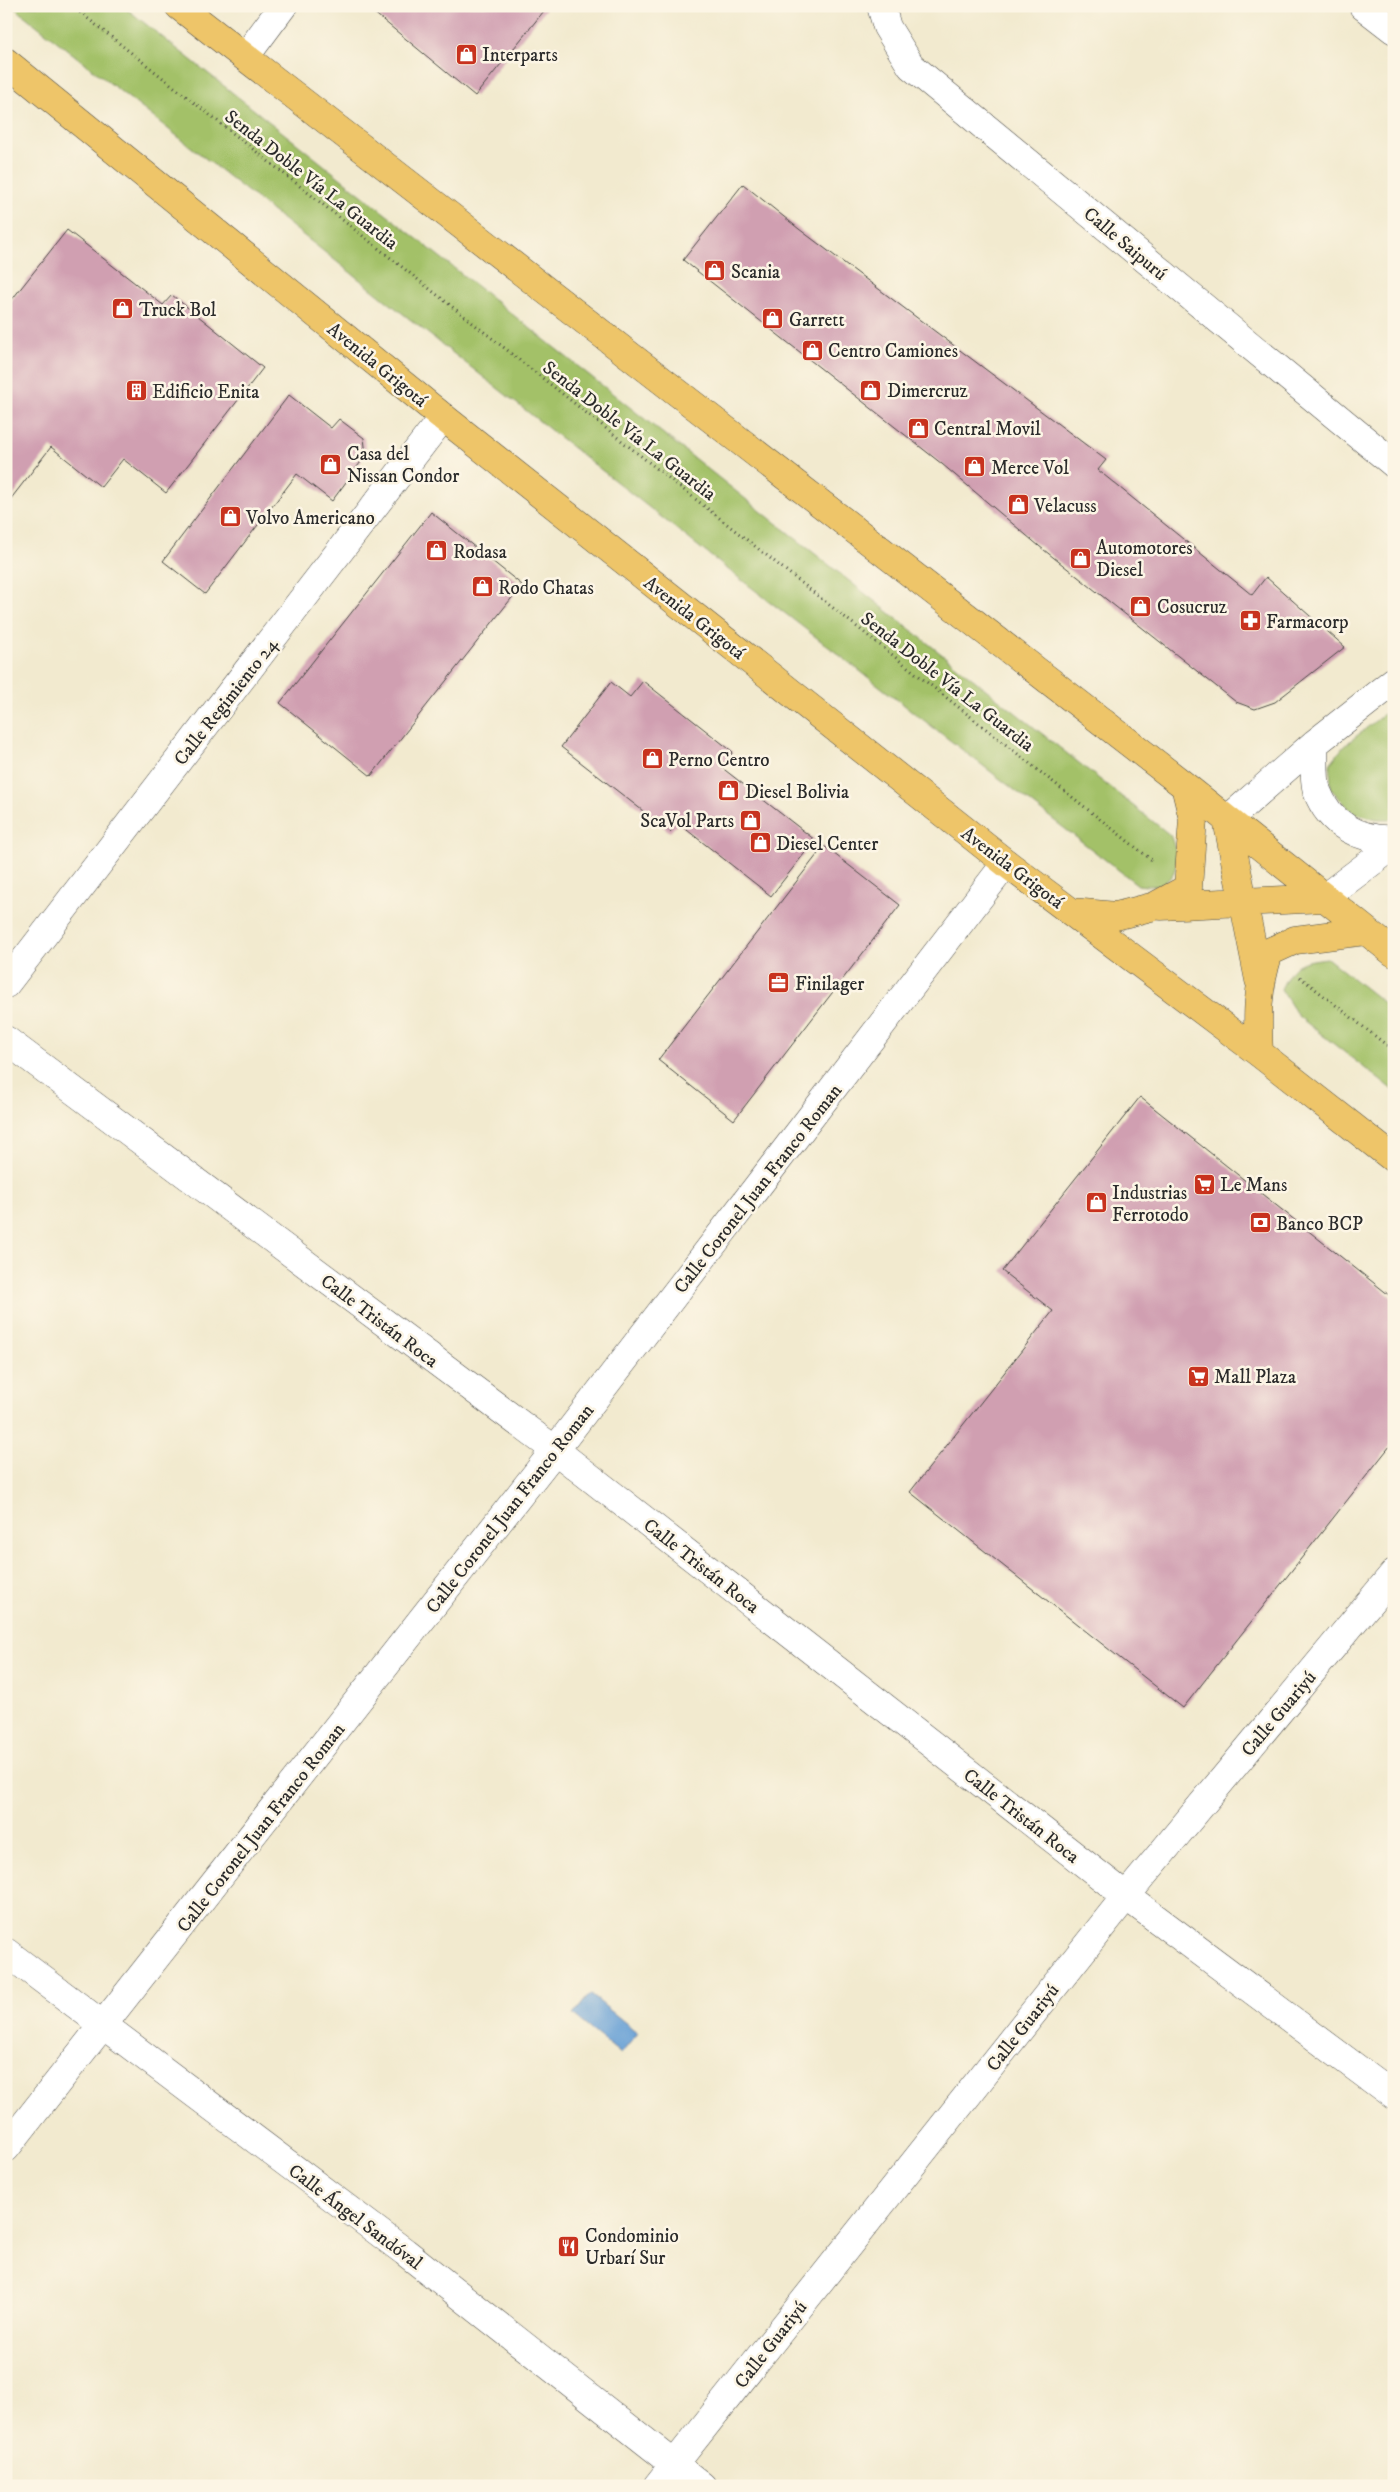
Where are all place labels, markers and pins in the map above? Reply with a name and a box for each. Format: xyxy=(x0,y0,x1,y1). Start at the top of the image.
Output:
shop icon: Interparts xyxy=(454,42,478,66)
place label: Interparts xyxy=(482,44,558,67)
shop icon: Scania xyxy=(703,259,727,283)
place label: Scania xyxy=(731,261,780,284)
shop icon: Truck Bol xyxy=(111,297,135,321)
place label: Truck Bol xyxy=(139,299,217,322)
shop icon: Garrett xyxy=(761,307,785,331)
place label: Garrett xyxy=(789,309,845,332)
shop icon: Centro Camiones xyxy=(800,338,824,362)
place label: Centro Camiones xyxy=(828,340,958,363)
shop icon: Dimercruz xyxy=(859,378,883,402)
building icon: Edificio Enita xyxy=(124,379,148,403)
place label: Dimercruz xyxy=(887,380,968,403)
place label: Edificio Enita xyxy=(152,381,259,404)
shop icon: Central Movil xyxy=(906,416,930,440)
place label: Central Movil xyxy=(934,418,1041,441)
place label: Casa del Nissan Condor xyxy=(347,443,459,488)
shop icon: Casa del Nissan Condor xyxy=(319,452,343,476)
shop icon: Merce Vol xyxy=(963,455,987,479)
place label: Merce Vol xyxy=(991,457,1069,480)
shop icon: Velacuss xyxy=(1006,493,1030,517)
place label: Velacuss xyxy=(1033,495,1097,518)
shop icon: Volvo Americano xyxy=(218,505,242,529)
place label: Volvo Americano xyxy=(245,507,375,530)
place label: Automotores Diesel xyxy=(1096,537,1193,582)
shop icon: Rodasa xyxy=(425,539,449,563)
place label: Rodasa xyxy=(453,541,507,564)
shop icon: Automotores Diesel xyxy=(1068,546,1092,570)
shop icon: Rodo Chatas xyxy=(470,575,494,599)
place label: Rodo Chatas xyxy=(498,577,594,600)
shop icon: Cosucruz xyxy=(1129,594,1153,618)
place label: Cosucruz xyxy=(1157,596,1227,619)
pharmacy icon: Farmacorp xyxy=(1238,609,1262,633)
place label: Farmacorp xyxy=(1266,611,1349,634)
shop icon: Perno Centro xyxy=(640,747,664,771)
place label: Perno Centro xyxy=(668,749,770,772)
shop icon: Diesel Bolivia xyxy=(717,779,741,803)
place label: Diesel Bolivia xyxy=(745,781,849,804)
shop icon: ScaVol Parts xyxy=(738,808,762,832)
place label: ScaVol Parts xyxy=(640,810,734,833)
shop icon: Diesel Center xyxy=(748,831,772,855)
place label: Diesel Center xyxy=(776,833,878,856)
office icon: Finilager xyxy=(767,971,791,995)
place label: Finilager xyxy=(795,973,864,996)
supermarket icon: Le Mans xyxy=(1192,1172,1216,1196)
place label: Le Mans xyxy=(1220,1174,1287,1197)
place label: Industrias Ferrotodo xyxy=(1112,1182,1188,1227)
shop icon: Industrias Ferrotodo xyxy=(1084,1191,1108,1215)
bank icon: Banco BCP xyxy=(1248,1211,1272,1235)
place label: Banco BCP xyxy=(1276,1213,1363,1236)
supermarket icon: Mall Plaza xyxy=(1186,1364,1210,1388)
place label: Mall Plaza xyxy=(1214,1366,1296,1389)
place label: Condominio Urbarí Sur xyxy=(585,2225,679,2270)
restaurant icon: Condominio Urbarí Sur xyxy=(557,2234,581,2258)

